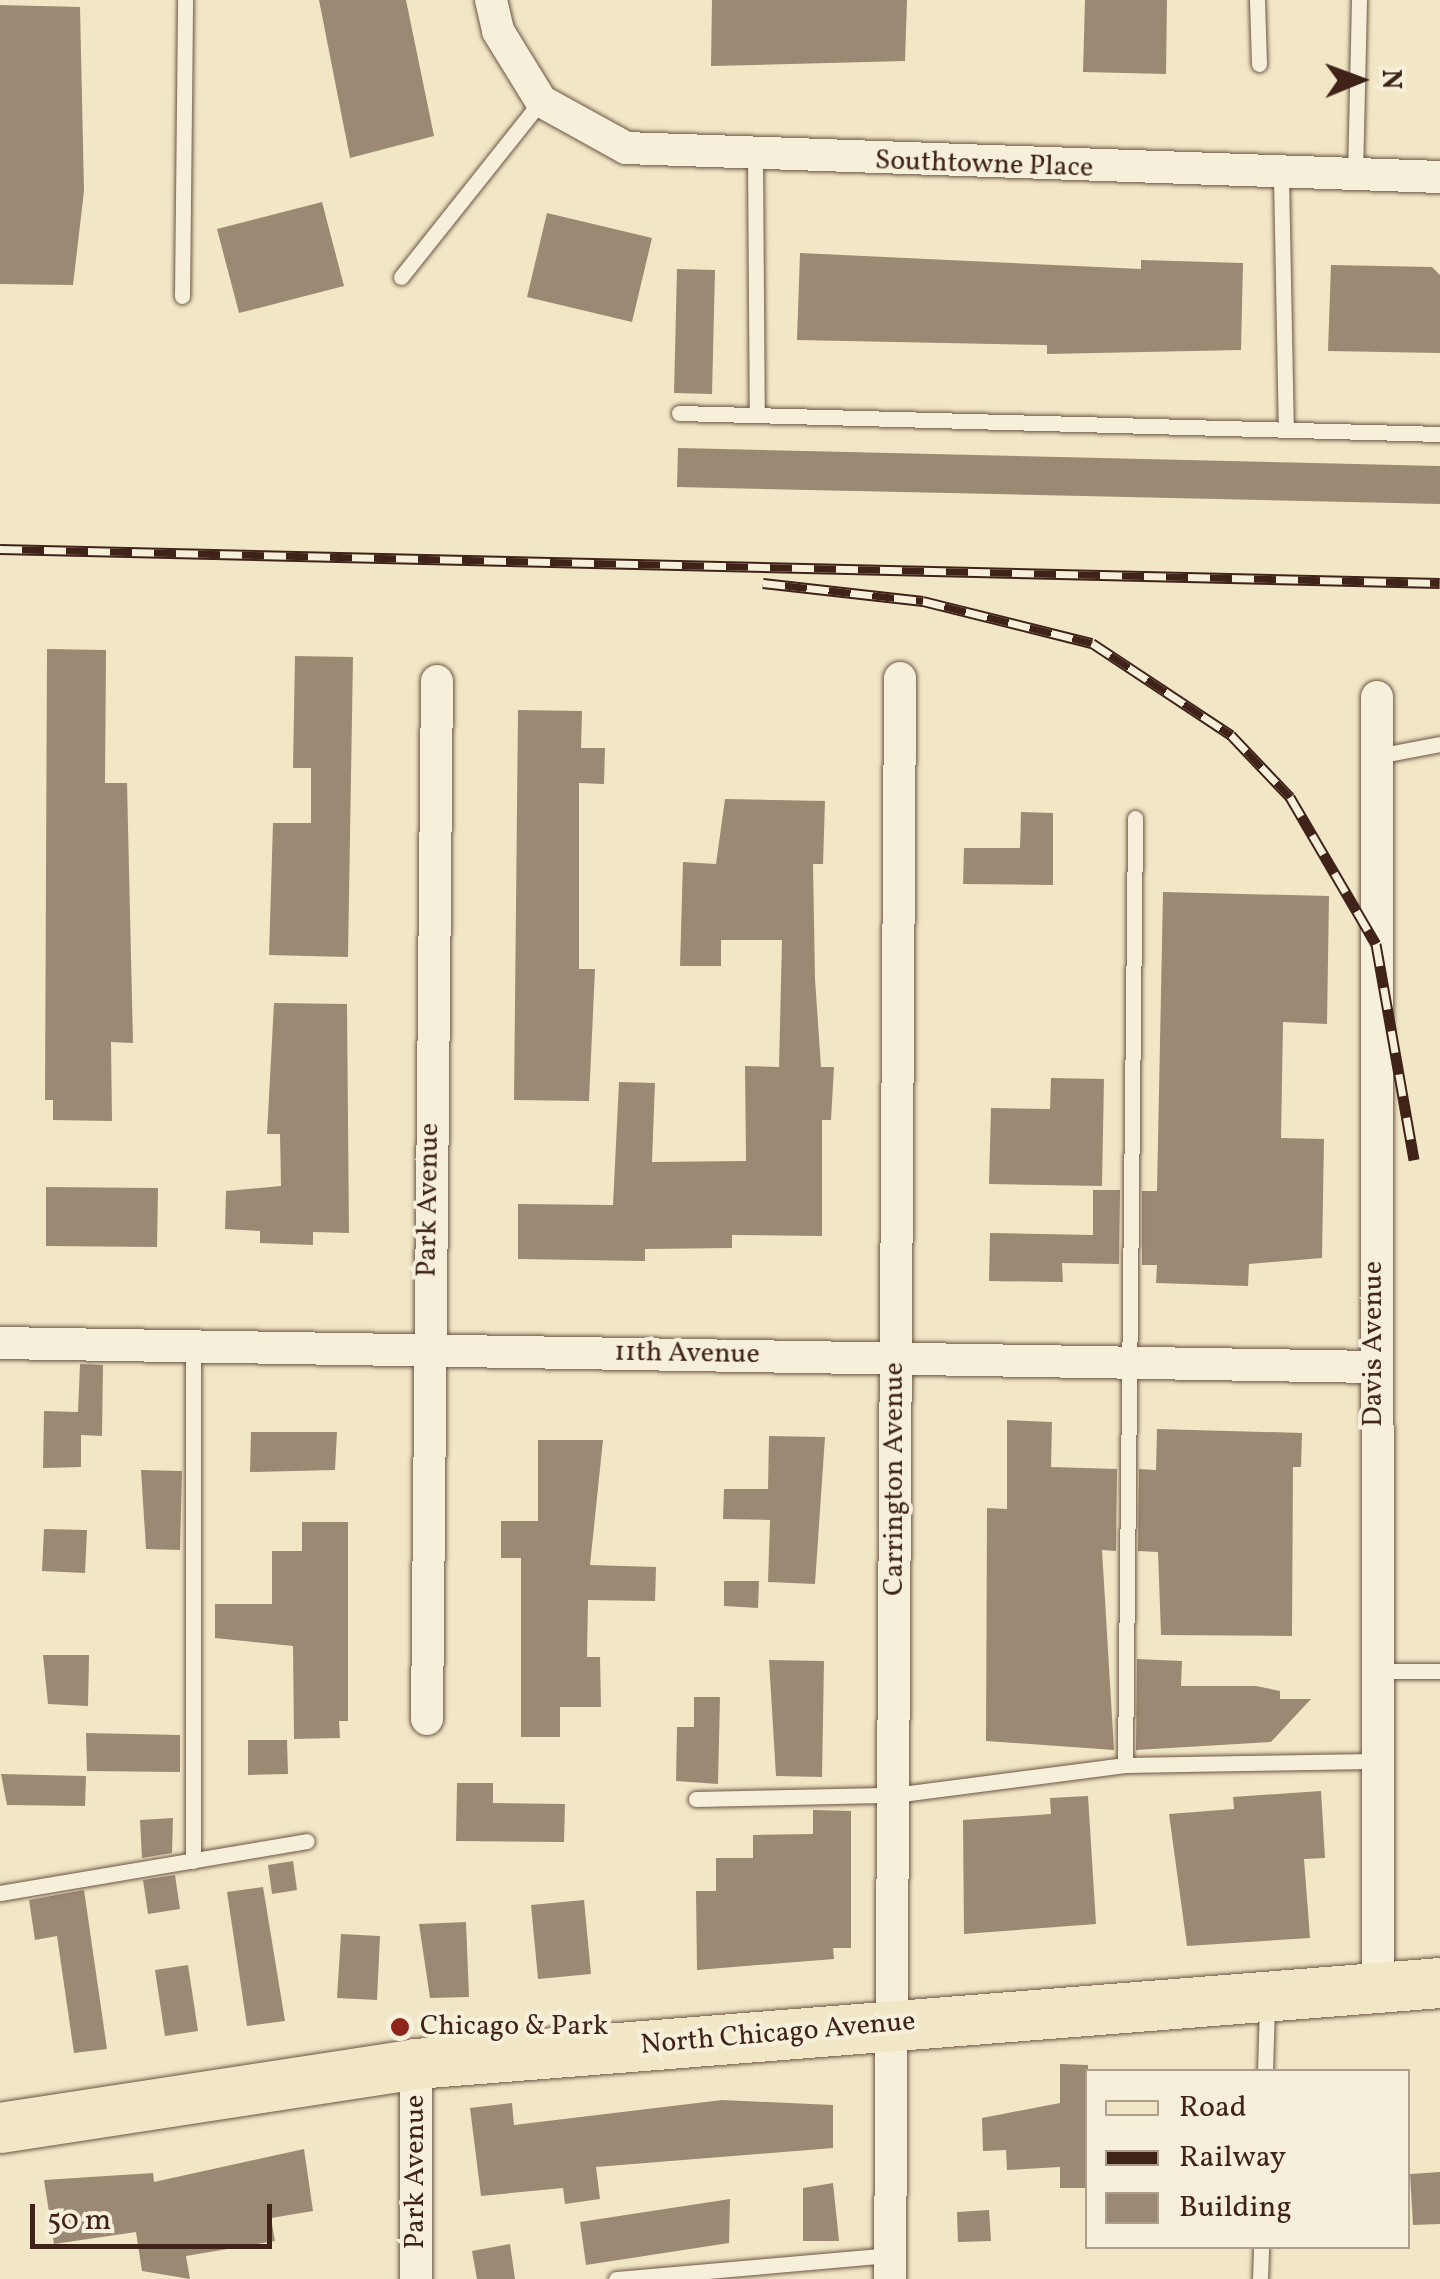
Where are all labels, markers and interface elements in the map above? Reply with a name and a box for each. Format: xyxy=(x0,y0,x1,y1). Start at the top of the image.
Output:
north arrow xyxy=(1310,30,1410,130)
text: N xyxy=(1371,69,1410,90)
street label: Southtowne Place xyxy=(874,144,1094,186)
street label: Park Avenue xyxy=(411,1123,447,1277)
street label: Davis Avenue xyxy=(1357,1261,1391,1427)
street label: 11th Avenue xyxy=(614,1336,760,1372)
street label: Carrington Avenue xyxy=(878,1362,912,1596)
street label: North Chicago Avenue xyxy=(639,2005,917,2063)
place label: Chicago & Park xyxy=(420,2010,608,2044)
marker: Chicago & Park xyxy=(389,2016,411,2038)
legend xyxy=(1085,2069,1410,2249)
text: Road xyxy=(1179,2087,1247,2129)
street label: Park Avenue xyxy=(399,2095,433,2249)
text: Railway xyxy=(1179,2137,1286,2179)
scale bar xyxy=(35,2184,278,2246)
text: Building xyxy=(1179,2187,1292,2229)
text: 50 m xyxy=(47,2200,111,2242)

